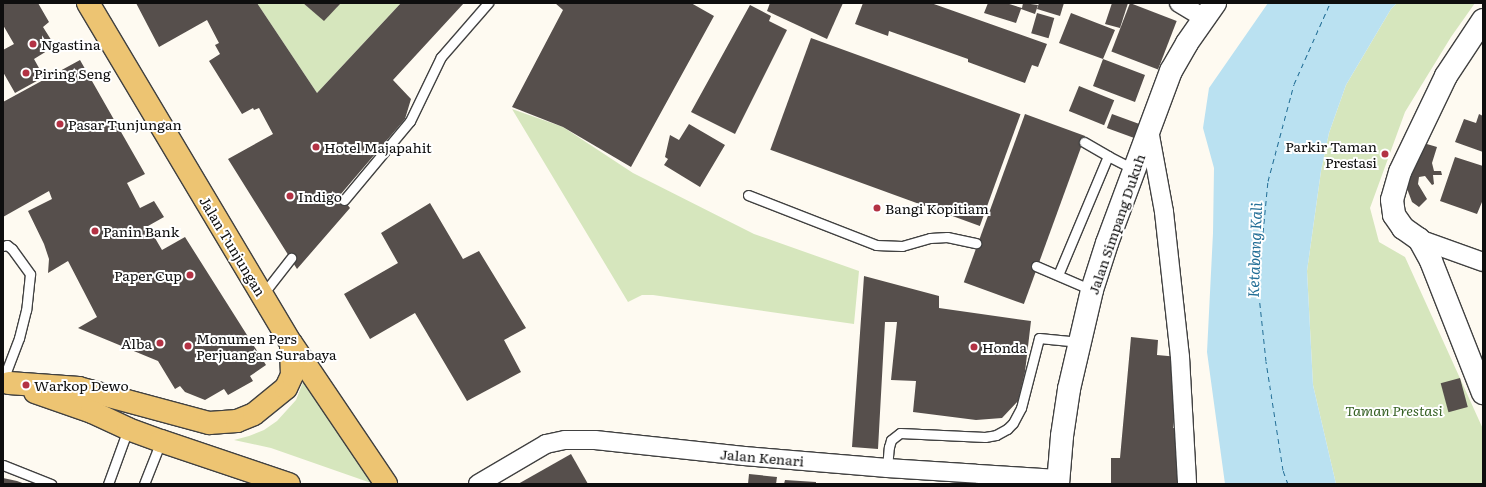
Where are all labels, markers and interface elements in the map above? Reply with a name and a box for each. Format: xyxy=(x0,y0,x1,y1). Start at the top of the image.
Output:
place label: Ngastina xyxy=(41,36,100,52)
marker: Ngastina xyxy=(28,39,38,49)
place label: Piring Seng xyxy=(34,65,111,81)
marker: Piring Seng xyxy=(21,68,31,78)
place label: Pasar Tunjungan xyxy=(68,116,182,132)
marker: Pasar Tunjungan xyxy=(55,119,65,129)
place label: Parkir Taman Prestasi xyxy=(1285,138,1377,170)
place label: Hotel Majapahit xyxy=(324,139,432,155)
marker: Hotel Majapahit xyxy=(311,142,321,152)
marker: Parkir Taman Prestasi xyxy=(1380,149,1390,159)
street label: Jalan Simpang Dukuh xyxy=(1084,152,1148,296)
place label: Indigo xyxy=(298,188,342,204)
marker: Indigo xyxy=(285,191,295,201)
street label: Jalan Tunjungan xyxy=(197,193,269,299)
place label: Bangi Kopitiam xyxy=(885,200,989,216)
water label: Ketabang Kali xyxy=(1243,202,1265,298)
marker: Bangi Kopitiam xyxy=(872,203,882,213)
place label: Panin Bank xyxy=(103,223,179,239)
marker: Panin Bank xyxy=(90,226,100,236)
place label: Paper Cup xyxy=(114,267,182,283)
marker: Paper Cup xyxy=(185,270,195,280)
place label: Monumen Pers Perjuangan Surabaya xyxy=(196,330,337,362)
place label: Alba xyxy=(121,335,152,351)
marker: Alba xyxy=(155,338,165,348)
place label: Honda xyxy=(982,339,1027,355)
marker: Monumen Pers Perjuangan Surabaya xyxy=(183,341,193,351)
marker: Honda xyxy=(969,342,979,352)
place label: Warkop Dewo xyxy=(34,377,129,393)
marker: Warkop Dewo xyxy=(21,380,31,390)
park label: Taman Prestasi xyxy=(1345,402,1443,418)
street label: Jalan Kenari xyxy=(719,445,805,469)

